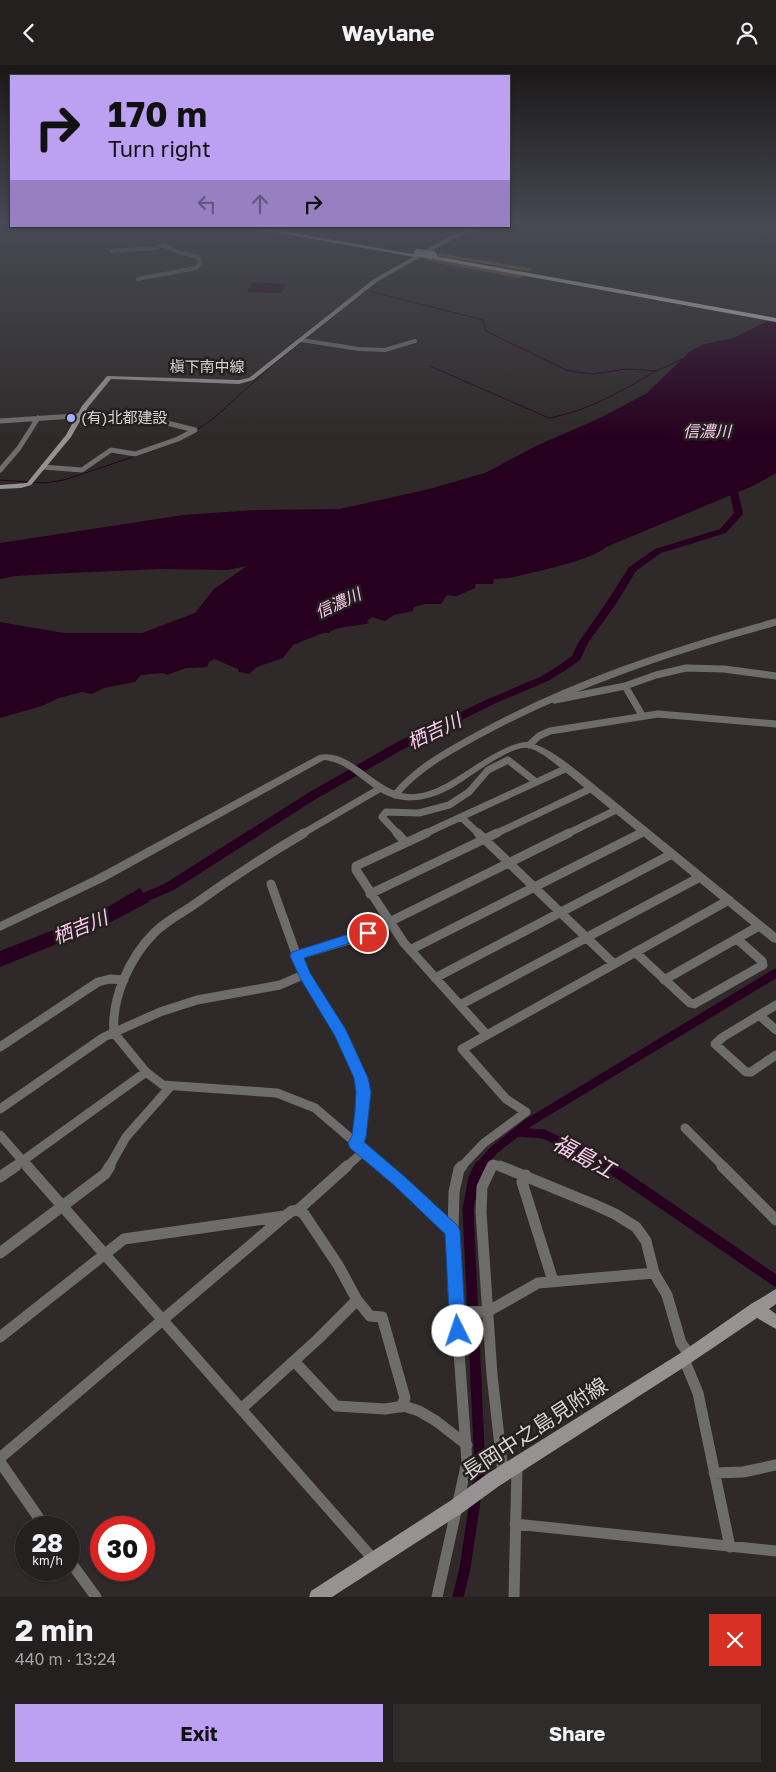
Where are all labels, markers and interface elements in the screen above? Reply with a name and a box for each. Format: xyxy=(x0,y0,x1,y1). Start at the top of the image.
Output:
icon: back xyxy=(15,19,43,47)
text: Waylane xyxy=(342,19,434,46)
icon: person xyxy=(733,19,761,47)
text: 170 m xyxy=(108,93,207,135)
icon: right xyxy=(25,95,90,160)
text: Turn right xyxy=(108,135,211,162)
icon: left xyxy=(193,190,221,218)
icon: ahead xyxy=(246,190,274,218)
icon: right xyxy=(299,190,327,218)
street label: 槇下南中線 xyxy=(169,357,245,375)
place label: (有)北都建設 xyxy=(81,408,167,426)
marker: (有)北都建設 xyxy=(65,412,77,424)
water label: 信濃川 xyxy=(683,421,733,441)
water label: 信濃川 xyxy=(312,583,366,622)
water label: 栖吉川 xyxy=(403,707,466,753)
water label: 栖吉川 xyxy=(49,904,112,948)
pin xyxy=(347,912,389,954)
icon: arrive xyxy=(354,919,382,947)
water label: 福島江 xyxy=(549,1128,621,1184)
position arrow xyxy=(431,1304,483,1356)
street label: 長岡中之島見附線 xyxy=(457,1372,612,1485)
speed limit sign: 30 xyxy=(90,1516,155,1581)
text: 28 xyxy=(32,1527,63,1558)
text: km/h xyxy=(32,1553,63,1568)
text: 2 min xyxy=(15,1612,93,1648)
button: close xyxy=(709,1614,761,1666)
text: 440 m · 13:24 xyxy=(15,1649,116,1669)
button: Exit xyxy=(15,1704,383,1762)
button: Share xyxy=(393,1704,761,1762)

